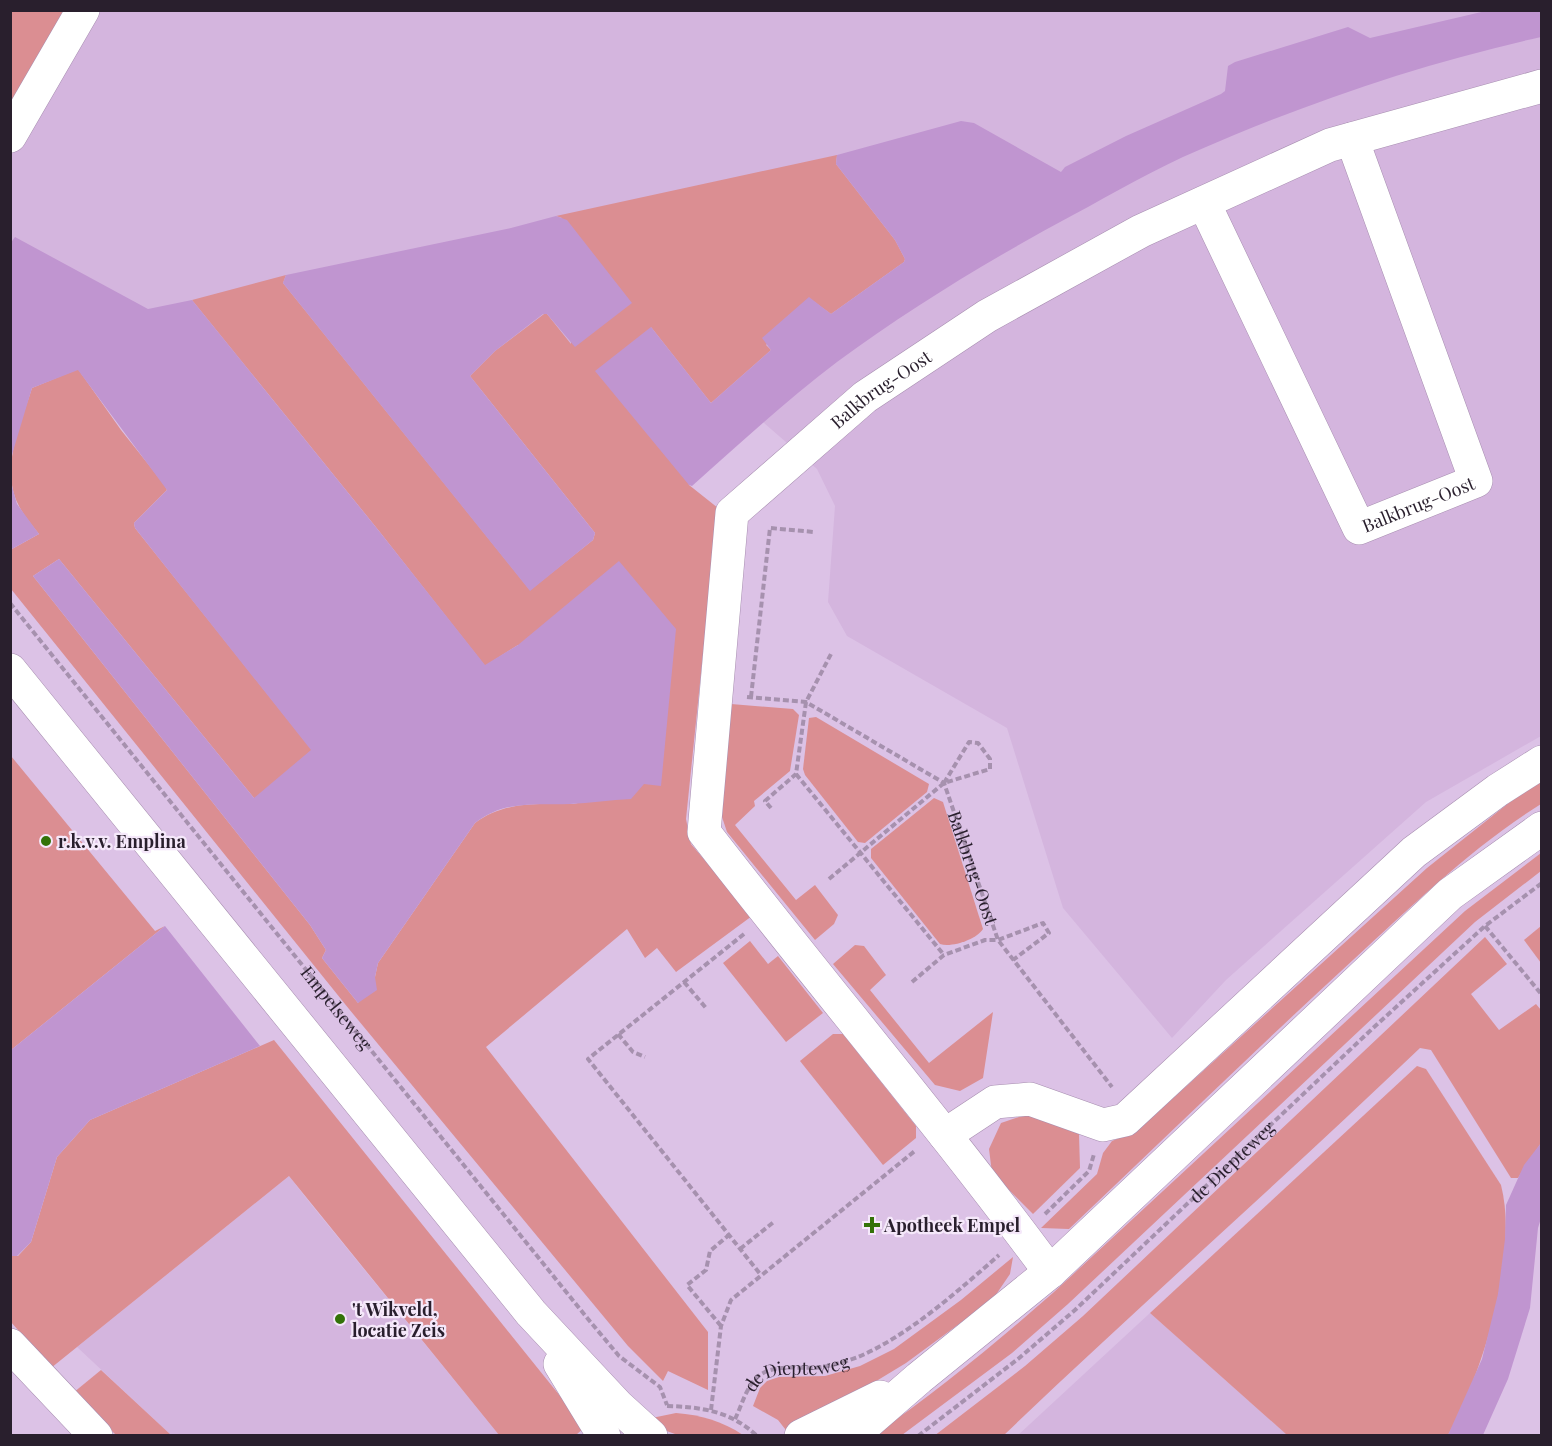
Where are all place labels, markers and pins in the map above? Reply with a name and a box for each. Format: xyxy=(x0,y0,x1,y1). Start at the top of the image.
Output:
place label: r.k.v.v. Emplina xyxy=(58,829,186,853)
marker: r.k.v.v. Emplina xyxy=(39,834,53,848)
place label: Apotheek Empel xyxy=(883,1213,1021,1237)
marker: Apotheek Empel xyxy=(865,1218,879,1232)
place label: 't Wikveld, locatie Zeis xyxy=(352,1297,445,1342)
marker: 't Wikveld, locatie Zeis xyxy=(333,1312,347,1326)

